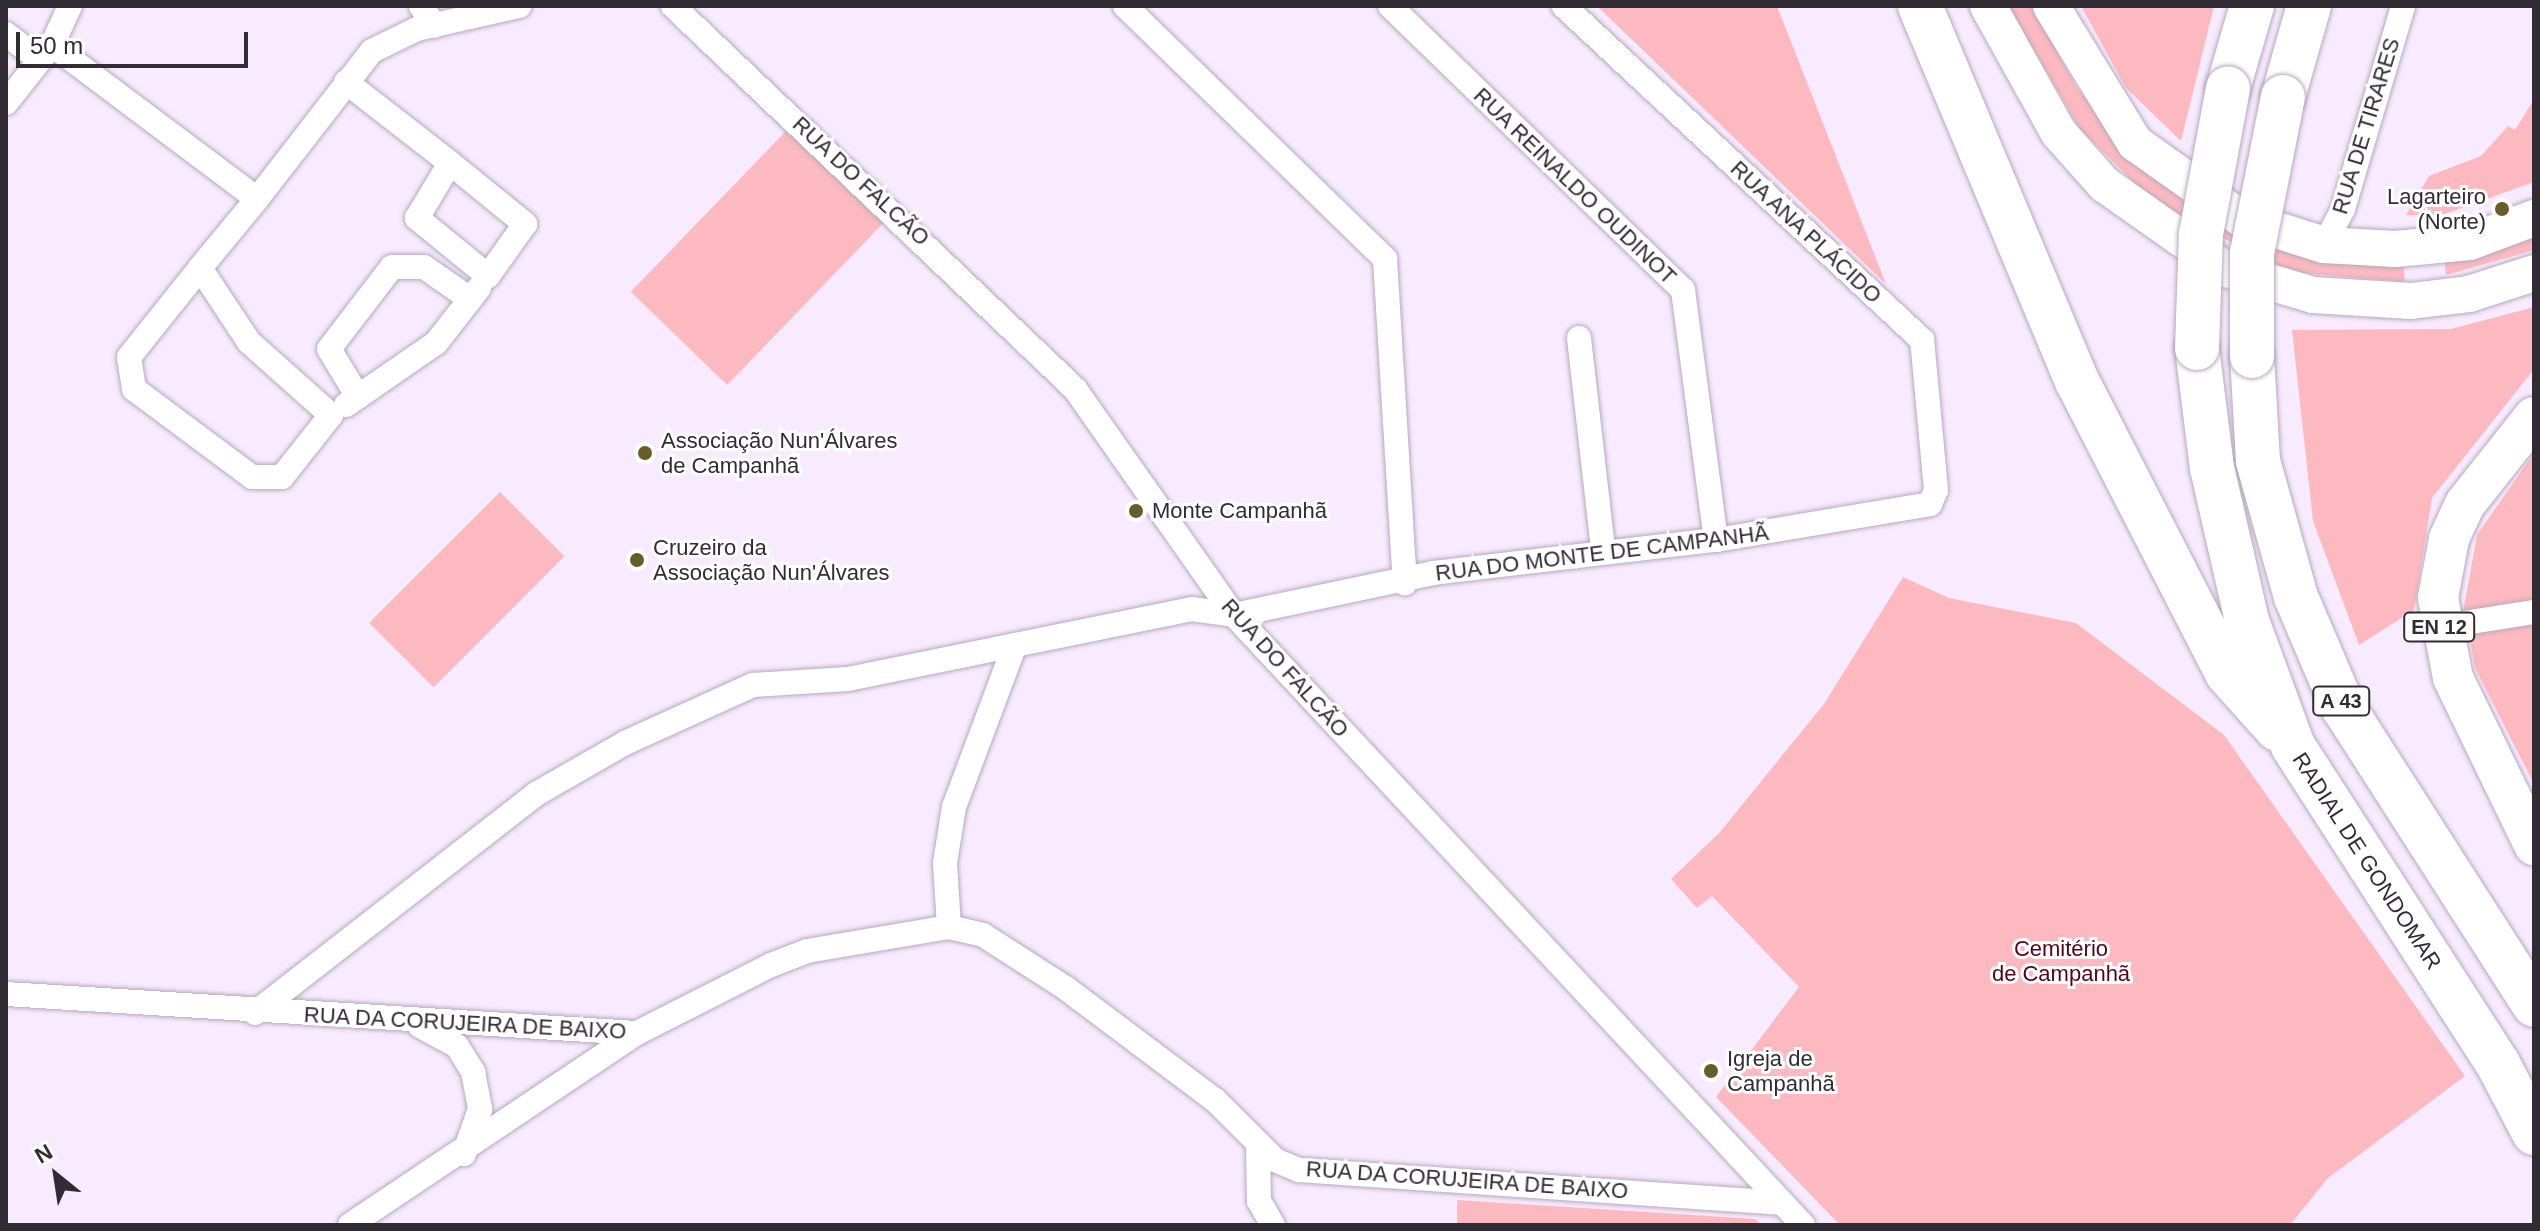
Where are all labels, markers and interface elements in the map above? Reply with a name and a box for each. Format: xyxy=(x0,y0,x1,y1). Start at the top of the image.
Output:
scale bar xyxy=(20,16,252,66)
text: 50 m xyxy=(30,32,83,59)
street label: RUA DE TIRARES xyxy=(2326,34,2406,218)
street label: RUA REINALDO OUDINOT xyxy=(1468,82,1682,290)
street label: RUA DO FALCÃO xyxy=(787,110,935,252)
street label: RUA ANA PLÁCIDO xyxy=(1724,154,1888,310)
place label: Lagarteiro (Norte) xyxy=(2387,183,2486,234)
marker: Lagarteiro (Norte) xyxy=(2493,200,2511,218)
place label: Associação Nun'Álvares de Campanhã xyxy=(661,427,898,478)
marker: Associação Nun'Álvares de Campanhã xyxy=(636,444,654,462)
place label: Monte Campanhã xyxy=(1152,498,1327,524)
marker: Monte Campanhã xyxy=(1127,502,1145,520)
street label: RUA DO MONTE DE CAMPANHÃ xyxy=(1433,519,1771,587)
place label: Cruzeiro da Associação Nun'Álvares xyxy=(653,534,890,586)
marker: Cruzeiro da Associação Nun'Álvares xyxy=(628,551,646,569)
street label: RUA DO FALCÃO xyxy=(1215,593,1355,743)
road number: EN 12 xyxy=(2403,611,2475,643)
road number: A 43 xyxy=(2311,685,2371,717)
street label: RADIAL DE GONDOMAR xyxy=(2287,747,2447,975)
park label: Cemitério de Campanhã xyxy=(1992,935,2130,986)
street label: RUA DA CORUJEIRA DE BAIXO xyxy=(301,1001,629,1045)
place label: Igreja de Campanhã xyxy=(1727,1045,1835,1096)
marker: Igreja de Campanhã xyxy=(1702,1062,1720,1080)
north arrow xyxy=(16,1135,96,1215)
text: N xyxy=(31,1139,57,1169)
street label: RUA DA CORUJEIRA DE BAIXO xyxy=(1303,1155,1631,1205)

